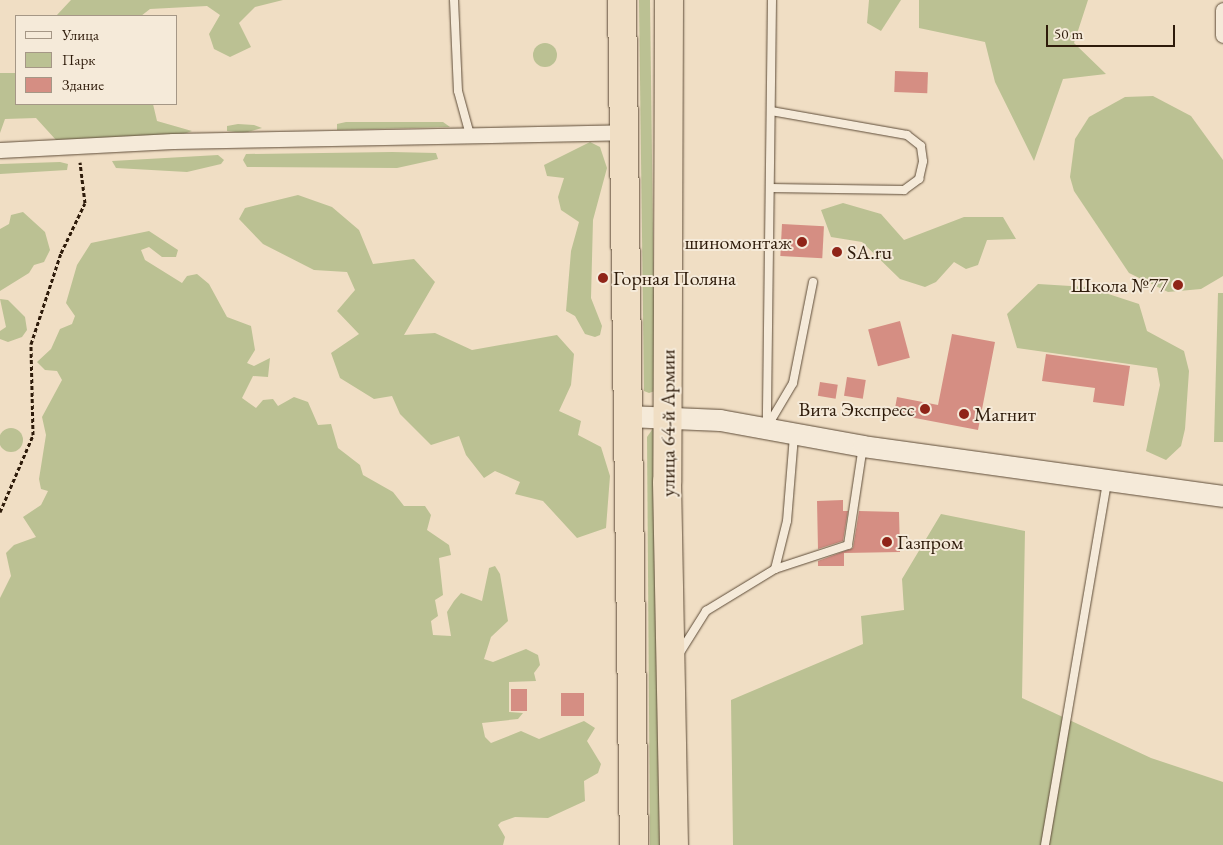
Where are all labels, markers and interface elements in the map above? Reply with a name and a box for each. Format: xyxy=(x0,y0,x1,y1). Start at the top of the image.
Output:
legend xyxy=(15,15,178,105)
scale bar xyxy=(1048,15,1177,47)
text: 50 m xyxy=(1054,24,1083,43)
text: Улица xyxy=(62,25,99,44)
text: Парк xyxy=(62,50,95,69)
text: Здание xyxy=(62,75,104,94)
place label: шиномонтаж xyxy=(685,230,792,254)
marker: шиномонтаж xyxy=(796,236,808,248)
place label: SA.ru xyxy=(847,240,892,264)
marker: SA.ru xyxy=(831,246,843,258)
place label: Горная Поляна xyxy=(613,266,736,290)
marker: Горная Поляна xyxy=(597,272,609,284)
place label: Школа №77 xyxy=(1071,273,1168,297)
marker: Школа №77 xyxy=(1172,279,1184,291)
street label: улица 64-й Армии xyxy=(656,349,680,497)
place label: Вита Экспресс xyxy=(799,397,915,421)
place label: Магнит xyxy=(974,402,1036,426)
marker: Вита Экспресс xyxy=(919,403,931,415)
marker: Магнит xyxy=(958,408,970,420)
place label: Газпром xyxy=(897,530,963,554)
marker: Газпром xyxy=(881,536,893,548)

